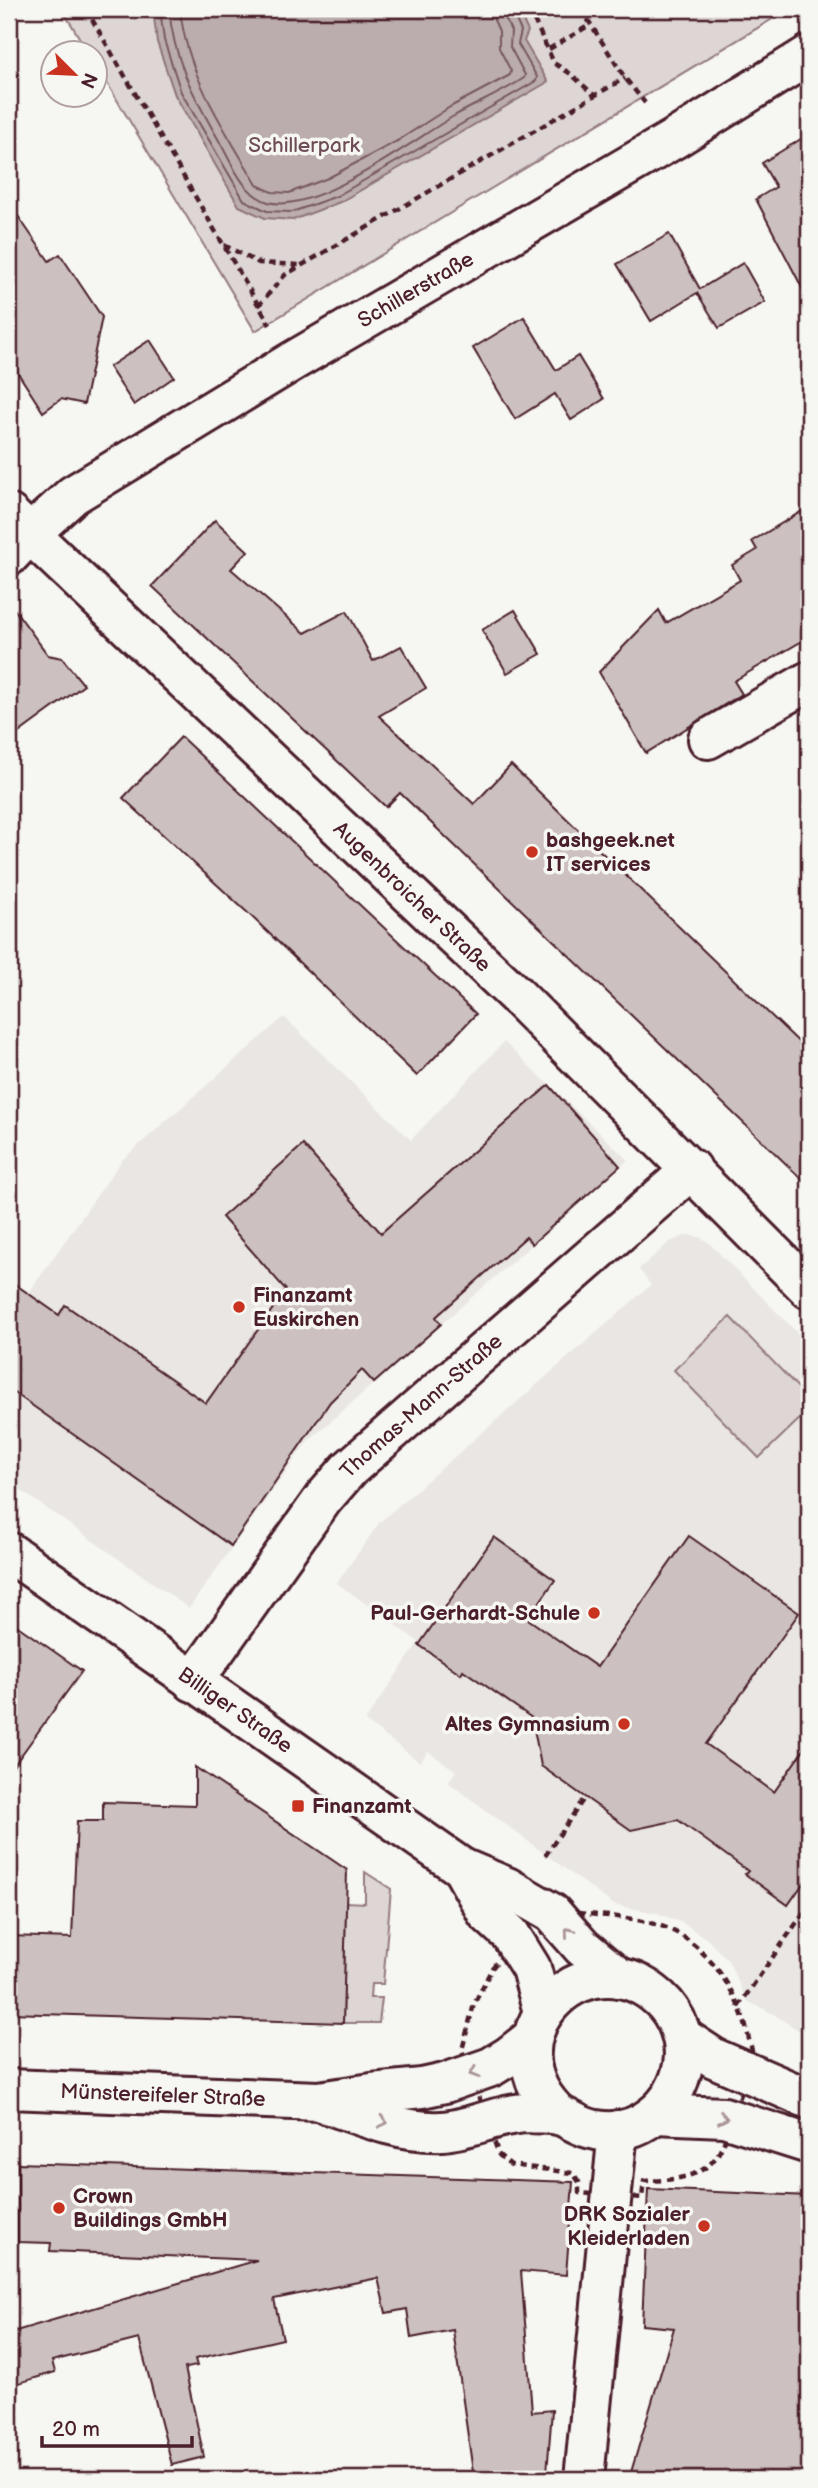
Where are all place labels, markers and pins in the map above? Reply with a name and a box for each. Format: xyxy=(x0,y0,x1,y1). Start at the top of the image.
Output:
place label: bashgeek.net IT services xyxy=(546,828,675,877)
marker: bashgeek.net IT services xyxy=(524,844,540,860)
place label: Finanzamt Euskirchen xyxy=(253,1283,359,1332)
marker: Finanzamt Euskirchen xyxy=(231,1299,247,1315)
place label: Paul-Gerhardt-Schule xyxy=(370,1601,580,1626)
marker: Paul-Gerhardt-Schule xyxy=(586,1605,602,1621)
place label: Altes Gymnasium xyxy=(444,1712,610,1737)
marker: Altes Gymnasium xyxy=(616,1716,632,1732)
place label: Finanzamt xyxy=(312,1794,411,1819)
marker: Finanzamt xyxy=(290,1798,306,1814)
place label: Crown Buildings GmbH xyxy=(73,2184,228,2233)
marker: Crown Buildings GmbH xyxy=(51,2200,67,2216)
place label: DRK Sozialer Kleiderladen xyxy=(563,2202,691,2251)
marker: DRK Sozialer Kleiderladen xyxy=(696,2218,712,2234)

